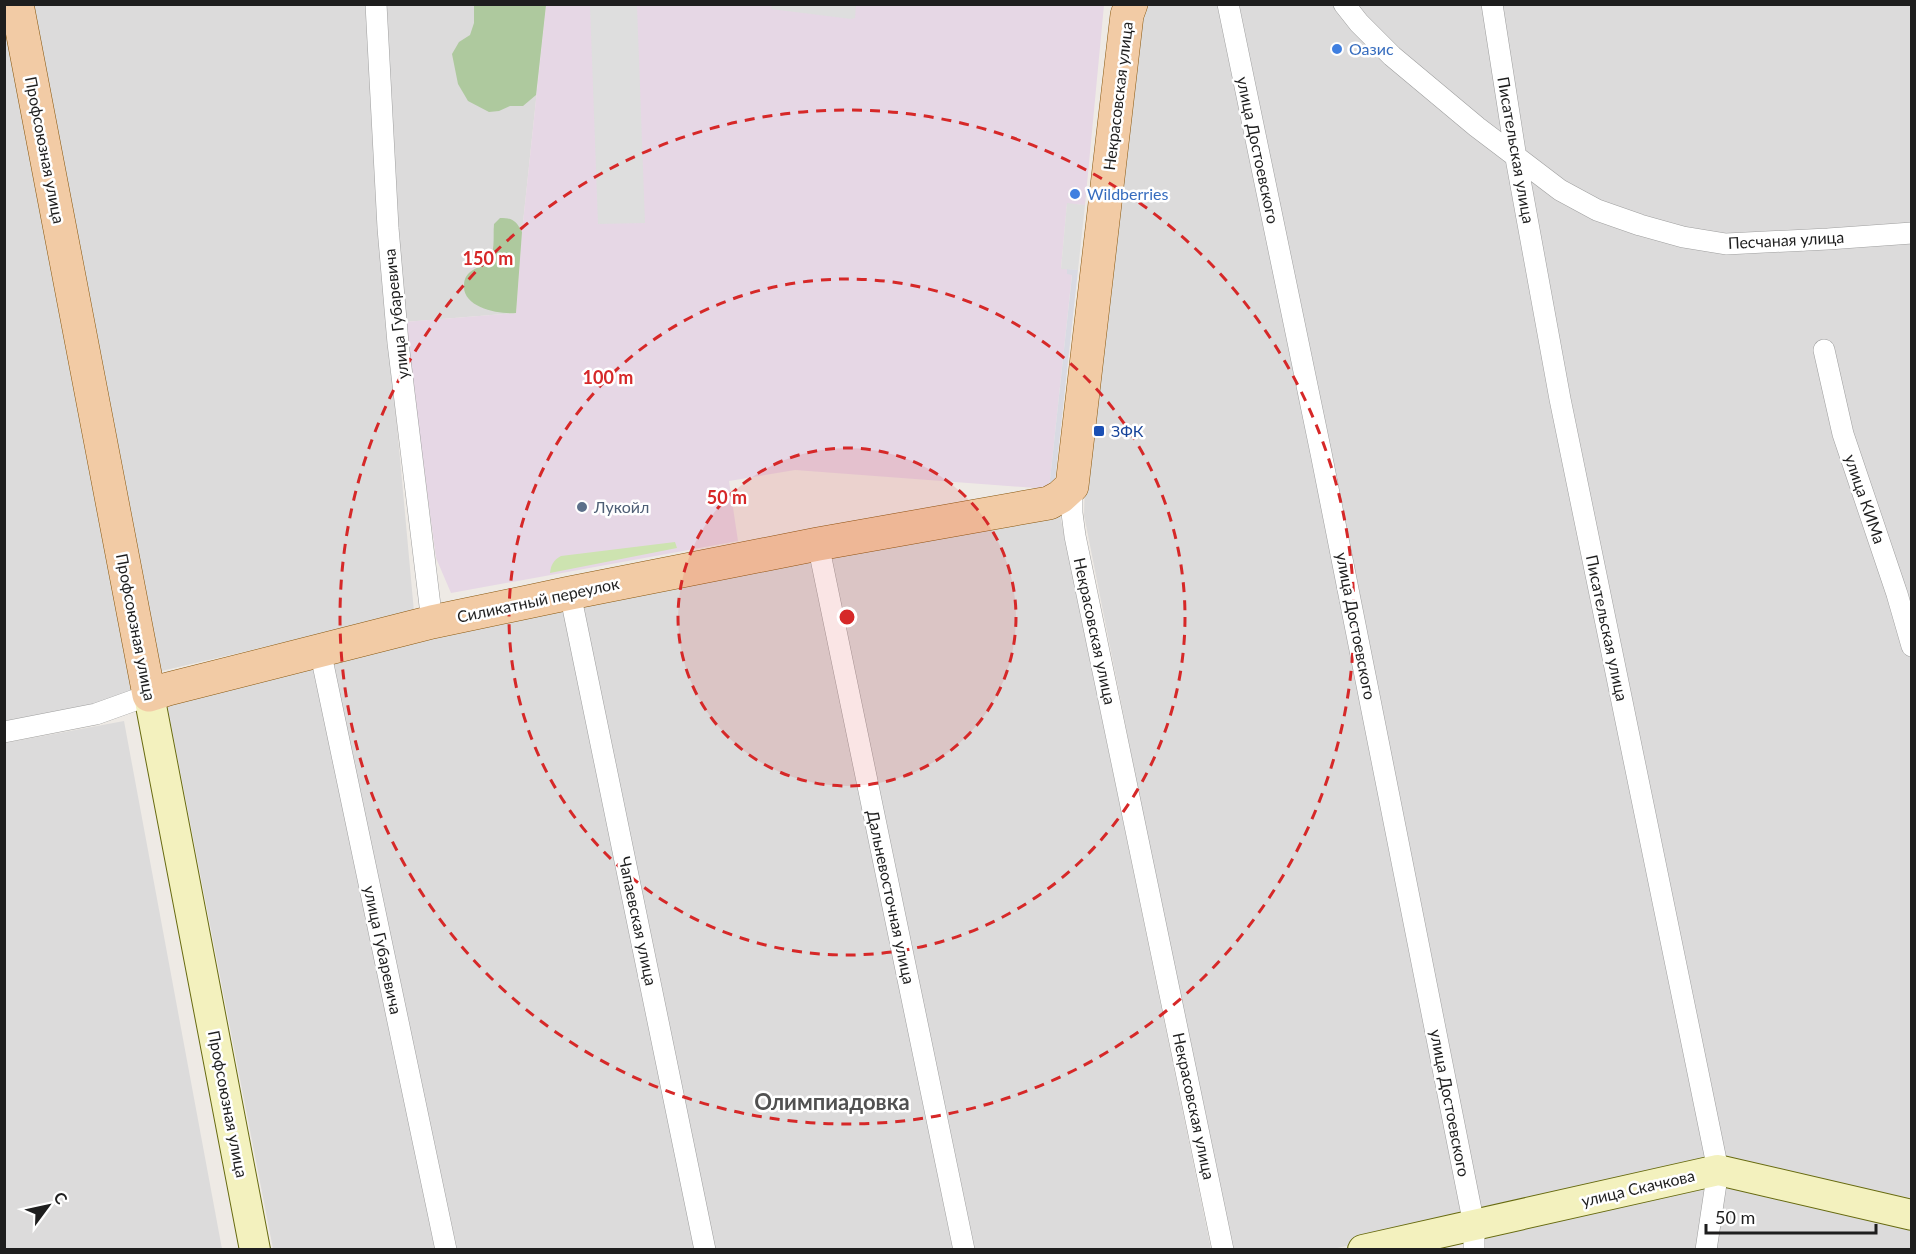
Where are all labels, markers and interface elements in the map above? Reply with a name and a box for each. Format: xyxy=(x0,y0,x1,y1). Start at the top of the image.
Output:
street label: Некрасовская улица xyxy=(1099,20,1136,171)
place label: Оазис xyxy=(1349,39,1394,58)
marker: Оазис xyxy=(1330,42,1344,56)
street label: Профсоюзная улица xyxy=(22,75,69,225)
street label: улица Достоевского xyxy=(1234,75,1283,225)
street label: Писательская улица xyxy=(1494,75,1539,225)
place label: Wildberries xyxy=(1087,184,1168,203)
marker: Wildberries xyxy=(1068,187,1082,201)
street label: Песчаная улица xyxy=(1727,227,1845,252)
text: 150 m xyxy=(463,247,513,269)
street label: улица Губаревича xyxy=(379,248,412,380)
text: 100 m xyxy=(583,366,633,388)
place label: ЗФК xyxy=(1111,421,1144,440)
marker: ЗФК xyxy=(1092,424,1106,438)
street label: улица КИМа xyxy=(1841,452,1890,546)
text: 50 m xyxy=(707,486,747,508)
place label: Лукойл xyxy=(593,497,649,516)
marker: Лукойл xyxy=(575,500,589,514)
street label: улица Достоевского xyxy=(1333,551,1380,701)
street label: Профсоюзная улица xyxy=(113,552,160,702)
street label: Писательская улица xyxy=(1583,553,1632,703)
street label: Некрасовская улица xyxy=(1071,556,1120,706)
street label: Силикатный переулок xyxy=(455,573,621,626)
centre of rings xyxy=(837,607,857,627)
street label: Дальневосточная улица xyxy=(864,808,919,986)
street label: Чапаевская улица xyxy=(616,855,661,987)
street label: улица Губаревича xyxy=(361,884,406,1016)
street label: улица Достоевского xyxy=(1427,1028,1474,1178)
street label: Профсоюзная улица xyxy=(205,1029,252,1179)
street label: Некрасовская улица xyxy=(1170,1031,1219,1181)
district label: Олимпиадовка xyxy=(754,1088,910,1115)
street label: улица Скачкова xyxy=(1579,1165,1696,1210)
north arrow xyxy=(18,1176,78,1236)
text: С xyxy=(50,1188,72,1208)
scale bar xyxy=(1706,1197,1876,1235)
text: 50 m xyxy=(1715,1206,1755,1228)

